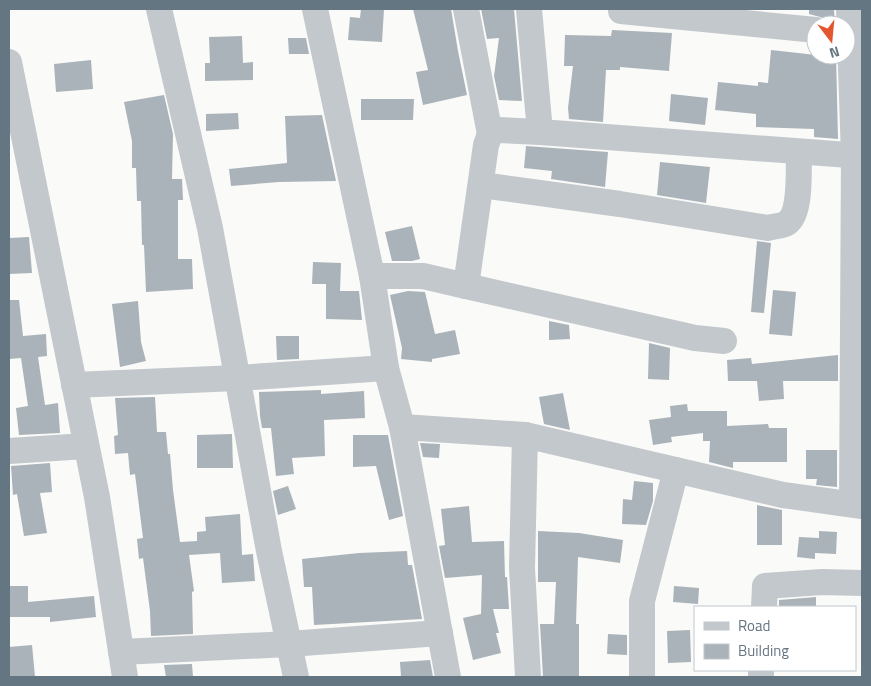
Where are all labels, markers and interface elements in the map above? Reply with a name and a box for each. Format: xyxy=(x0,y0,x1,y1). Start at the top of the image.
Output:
north arrow xyxy=(806,15,856,65)
text: N xyxy=(827,42,842,64)
legend xyxy=(694,606,856,671)
text: Road xyxy=(738,614,770,637)
text: Building xyxy=(738,639,789,662)

